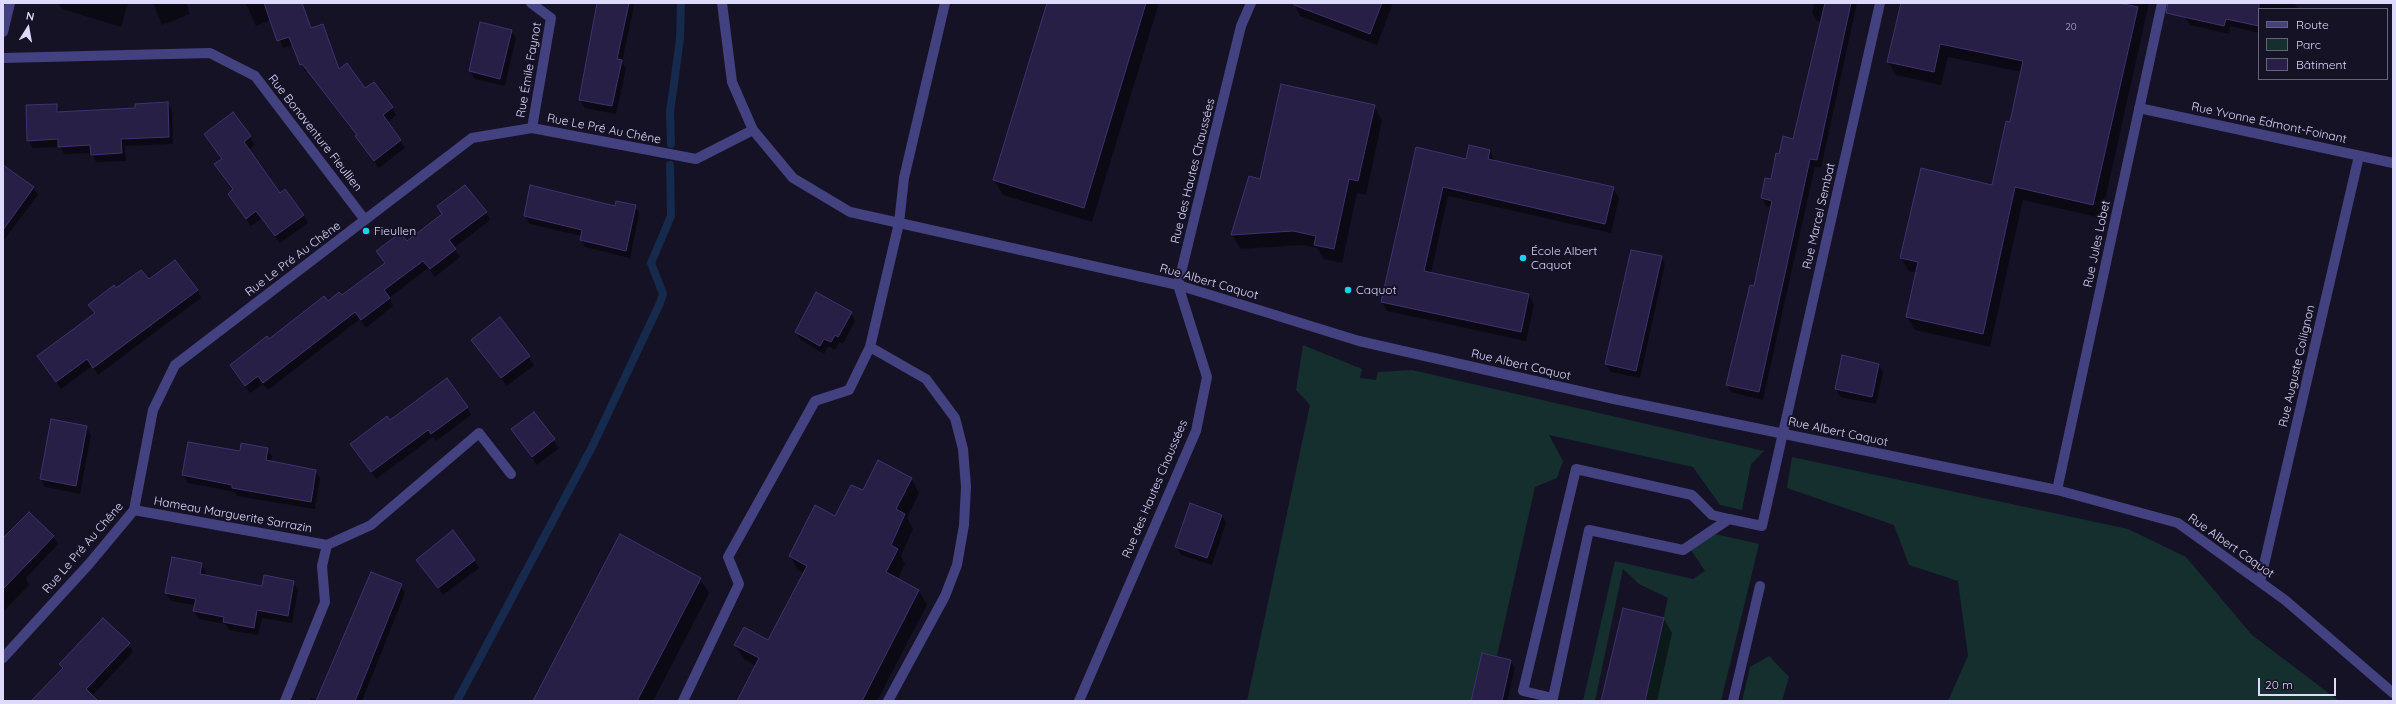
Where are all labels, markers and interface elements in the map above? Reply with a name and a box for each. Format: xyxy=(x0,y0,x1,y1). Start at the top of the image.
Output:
north arrow xyxy=(8,8,48,48)
legend xyxy=(2258,8,2388,80)
text: N xyxy=(25,9,36,24)
text: Route xyxy=(2296,17,2329,32)
street label: Rue Émile Faynot xyxy=(514,21,544,119)
house number: 20 xyxy=(2065,21,2077,33)
text: Parc xyxy=(2296,37,2321,52)
text: Bâtiment xyxy=(2296,57,2346,72)
street label: Rue Bonaventure Fieullien xyxy=(265,72,365,194)
street label: Rue des Hautes Chaussées xyxy=(1168,97,1218,245)
street label: Rue Yvonne Edmont-Foinant xyxy=(2190,99,2348,147)
street label: Rue Le Pré Au Chêne xyxy=(546,111,662,147)
street label: Rue Marcel Sembat xyxy=(1800,162,1838,270)
street label: Rue Jules Lobet xyxy=(2081,199,2113,289)
street label: Rue Le Pré Au Chêne xyxy=(242,218,344,300)
place label: Fieullen xyxy=(374,224,416,238)
marker: Fieullen xyxy=(361,226,371,236)
place label: École Albert Caquot xyxy=(1531,244,1597,272)
marker: École Albert Caquot xyxy=(1518,253,1528,263)
street label: Rue Albert Caquot xyxy=(1158,261,1260,303)
place label: Caquot xyxy=(1356,283,1397,297)
marker: Caquot xyxy=(1343,285,1353,295)
street label: Rue Auguste Collignon xyxy=(2276,304,2318,428)
street label: Rue Albert Caquot xyxy=(1470,347,1572,383)
street label: Rue Albert Caquot xyxy=(1787,414,1889,450)
street label: Rue des Hautes Chaussées xyxy=(1119,418,1191,560)
street label: Hameau Marguerite Sarrazin xyxy=(153,494,313,536)
street label: Rue Le Pré Au Chêne xyxy=(40,500,126,596)
street label: Rue Albert Caquot xyxy=(2185,511,2277,581)
scale bar xyxy=(2260,670,2338,696)
text: 20 m xyxy=(2265,677,2293,692)

